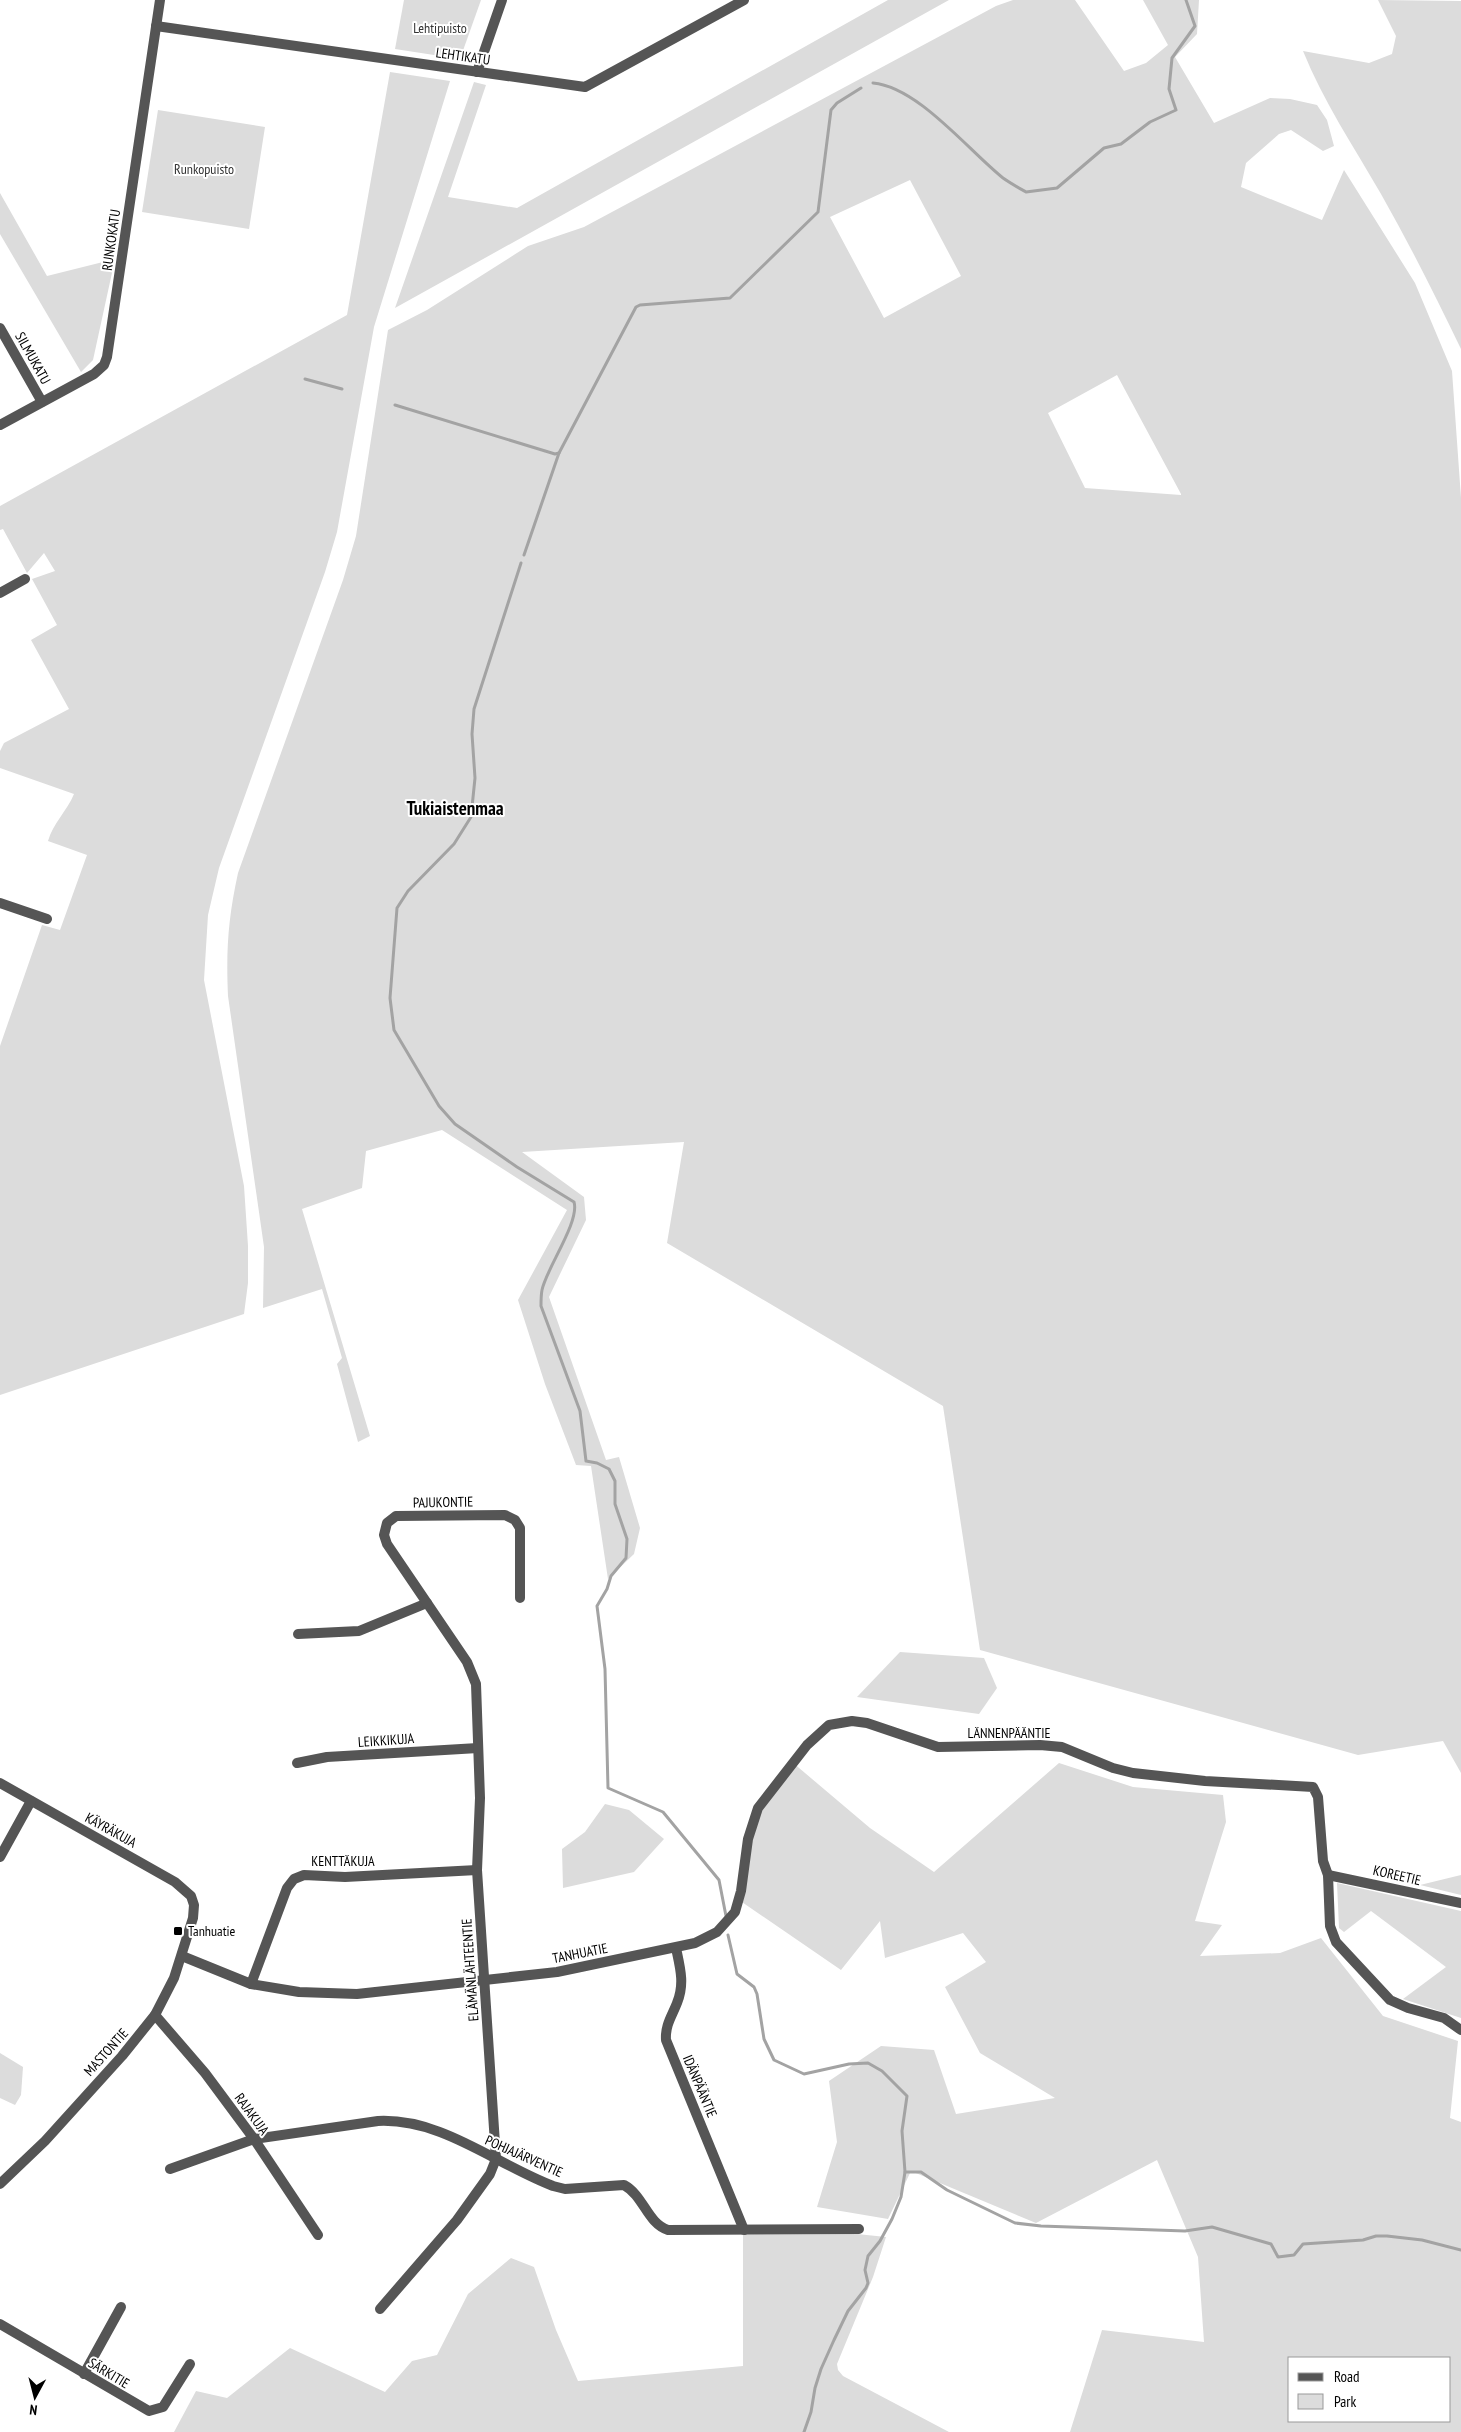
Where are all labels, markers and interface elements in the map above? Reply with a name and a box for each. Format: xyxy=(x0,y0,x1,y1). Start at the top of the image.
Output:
park label: Lehtipuisto xyxy=(413,19,467,37)
street label: LEHTIKATU xyxy=(435,43,491,69)
park label: Runkopuisto xyxy=(174,160,234,178)
street label: RUNKOKATU xyxy=(98,208,124,272)
street label: SILMUKATU xyxy=(11,329,55,387)
district label: Tukiaistenmaa xyxy=(406,796,504,820)
street label: PAJUKONTIE xyxy=(413,1492,473,1512)
street label: LÄNNENPÄÄNTIE xyxy=(968,1724,1051,1742)
street label: LEIKKIKUJA xyxy=(357,1729,415,1751)
street label: KÄYRÄKUJA xyxy=(82,1809,140,1852)
street label: KENTTÄKUJA xyxy=(311,1852,375,1870)
street label: KOREETIE xyxy=(1371,1861,1423,1889)
street label: ELÄMÄNLÄHTEENTIE xyxy=(457,1918,483,2022)
place label: Tanhuatie xyxy=(188,1922,236,1940)
marker: Tanhuatie xyxy=(172,1925,184,1937)
street label: TANHUATIE xyxy=(551,1939,609,1967)
street label: MASTONTIE xyxy=(80,2024,132,2080)
street label: IDÄNPÄÄNTIE xyxy=(679,2052,721,2120)
street label: RAJAKUJA xyxy=(231,2090,273,2139)
street label: POHJAJÄRVENTIE xyxy=(482,2131,566,2181)
street label: SÄRKITIE xyxy=(85,2354,133,2392)
legend xyxy=(1288,2357,1451,2422)
text: Road xyxy=(1334,2367,1360,2386)
north arrow xyxy=(10,2372,60,2422)
text: Park xyxy=(1334,2392,1356,2411)
text: N xyxy=(29,2401,38,2419)

